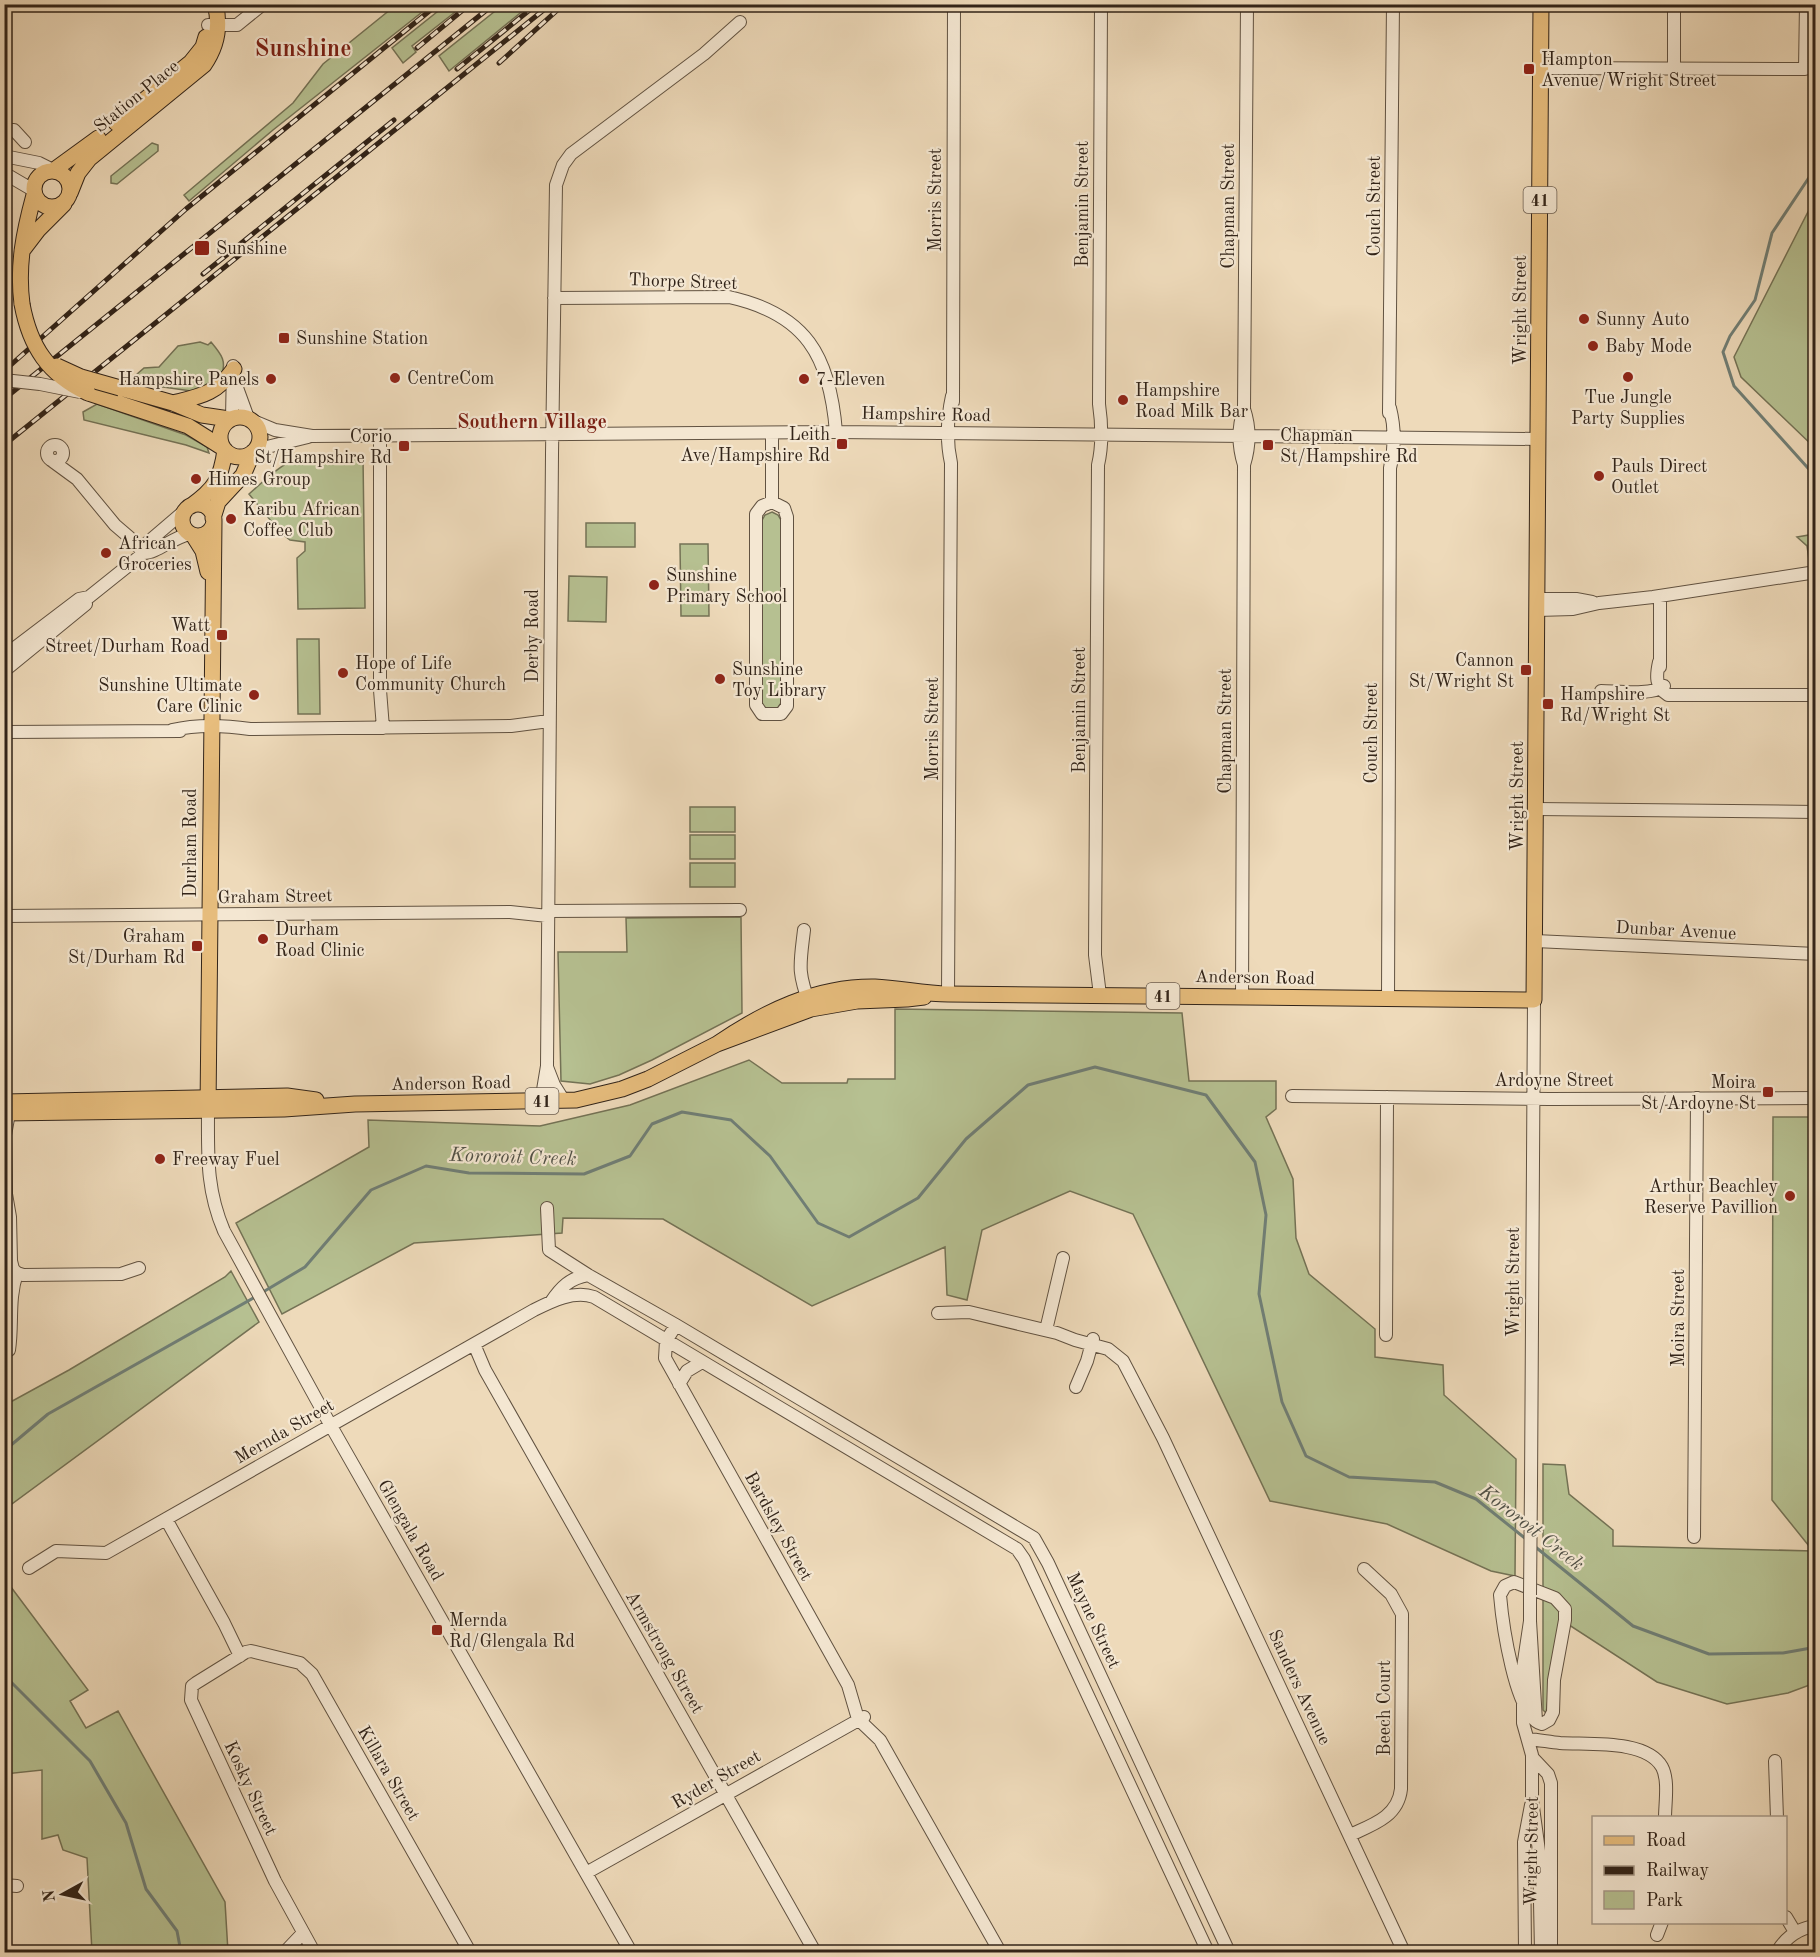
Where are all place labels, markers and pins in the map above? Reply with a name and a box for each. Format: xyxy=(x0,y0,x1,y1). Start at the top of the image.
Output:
place label: Hampton Avenue/Wright Street xyxy=(1541,51,1716,90)
marker: Hampton Avenue/Wright Street xyxy=(1522,62,1536,76)
marker: Sunshine xyxy=(193,239,211,257)
place label: Sunshine xyxy=(216,240,287,258)
place label: Sunny Auto xyxy=(1596,311,1689,329)
marker: Sunny Auto xyxy=(1577,312,1591,326)
place label: Sunshine Station xyxy=(296,330,428,348)
marker: Sunshine Station xyxy=(277,331,291,345)
place label: Baby Mode xyxy=(1605,338,1692,356)
marker: Baby Mode xyxy=(1586,339,1600,353)
place label: CentreCom xyxy=(407,370,494,388)
marker: Tue Jungle Party Supplies xyxy=(1621,370,1635,384)
place label: Hampshire Panels xyxy=(118,371,259,389)
marker: CentreCom xyxy=(388,371,402,385)
place label: 7-Eleven xyxy=(816,371,886,389)
marker: Hampshire Panels xyxy=(264,372,278,386)
marker: 7-Eleven xyxy=(797,372,811,386)
place label: Hampshire Road Milk Bar xyxy=(1135,382,1249,421)
place label: Tue Jungle Party Supplies xyxy=(1571,389,1685,428)
marker: Hampshire Road Milk Bar xyxy=(1116,393,1130,407)
place label: Leith Ave/Hampshire Rd xyxy=(680,426,830,465)
place label: Chapman St/Hampshire Rd xyxy=(1280,427,1418,466)
place label: Corio St/Hampshire Rd xyxy=(254,428,392,467)
marker: Leith Ave/Hampshire Rd xyxy=(835,437,849,451)
marker: Chapman St/Hampshire Rd xyxy=(1261,438,1275,452)
marker: Corio St/Hampshire Rd xyxy=(397,439,411,453)
place label: Pauls Direct Outlet xyxy=(1611,458,1707,497)
marker: Pauls Direct Outlet xyxy=(1592,469,1606,483)
place label: Himes Group xyxy=(208,471,311,489)
marker: Himes Group xyxy=(189,472,203,486)
place label: Karibu African Coffee Club xyxy=(243,501,360,540)
marker: Karibu African Coffee Club xyxy=(224,512,238,526)
place label: African Groceries xyxy=(118,535,192,574)
marker: African Groceries xyxy=(99,546,113,560)
place label: Sunshine Primary School xyxy=(666,567,787,606)
marker: Sunshine Primary School xyxy=(647,578,661,592)
place label: Watt Street/Durham Road xyxy=(45,617,210,656)
marker: Watt Street/Durham Road xyxy=(215,628,229,642)
place label: Cannon St/Wright St xyxy=(1409,652,1514,691)
place label: Hope of Life Community Church xyxy=(355,655,506,694)
place label: Sunshine Toy Library xyxy=(732,661,827,700)
marker: Cannon St/Wright St xyxy=(1519,663,1533,677)
marker: Hope of Life Community Church xyxy=(336,666,350,680)
marker: Sunshine Toy Library xyxy=(713,672,727,686)
place label: Sunshine Ultimate Care Clinic xyxy=(98,677,242,716)
place label: Hampshire Rd/Wright St xyxy=(1560,686,1670,725)
marker: Sunshine Ultimate Care Clinic xyxy=(247,688,261,702)
marker: Hampshire Rd/Wright St xyxy=(1541,697,1555,711)
place label: Durham Road Clinic xyxy=(275,921,365,960)
place label: Graham St/Durham Rd xyxy=(68,928,185,967)
marker: Durham Road Clinic xyxy=(256,932,270,946)
marker: Graham St/Durham Rd xyxy=(190,939,204,953)
place label: Moira St/Ardoyne St xyxy=(1641,1074,1756,1113)
marker: Moira St/Ardoyne St xyxy=(1761,1085,1775,1099)
place label: Freeway Fuel xyxy=(172,1151,280,1169)
marker: Freeway Fuel xyxy=(153,1152,167,1166)
place label: Arthur Beachley Reserve Pavillion xyxy=(1644,1178,1778,1217)
marker: Arthur Beachley Reserve Pavillion xyxy=(1783,1189,1797,1203)
place label: Mernda Rd/Glengala Rd xyxy=(449,1612,575,1651)
marker: Mernda Rd/Glengala Rd xyxy=(430,1623,444,1637)

